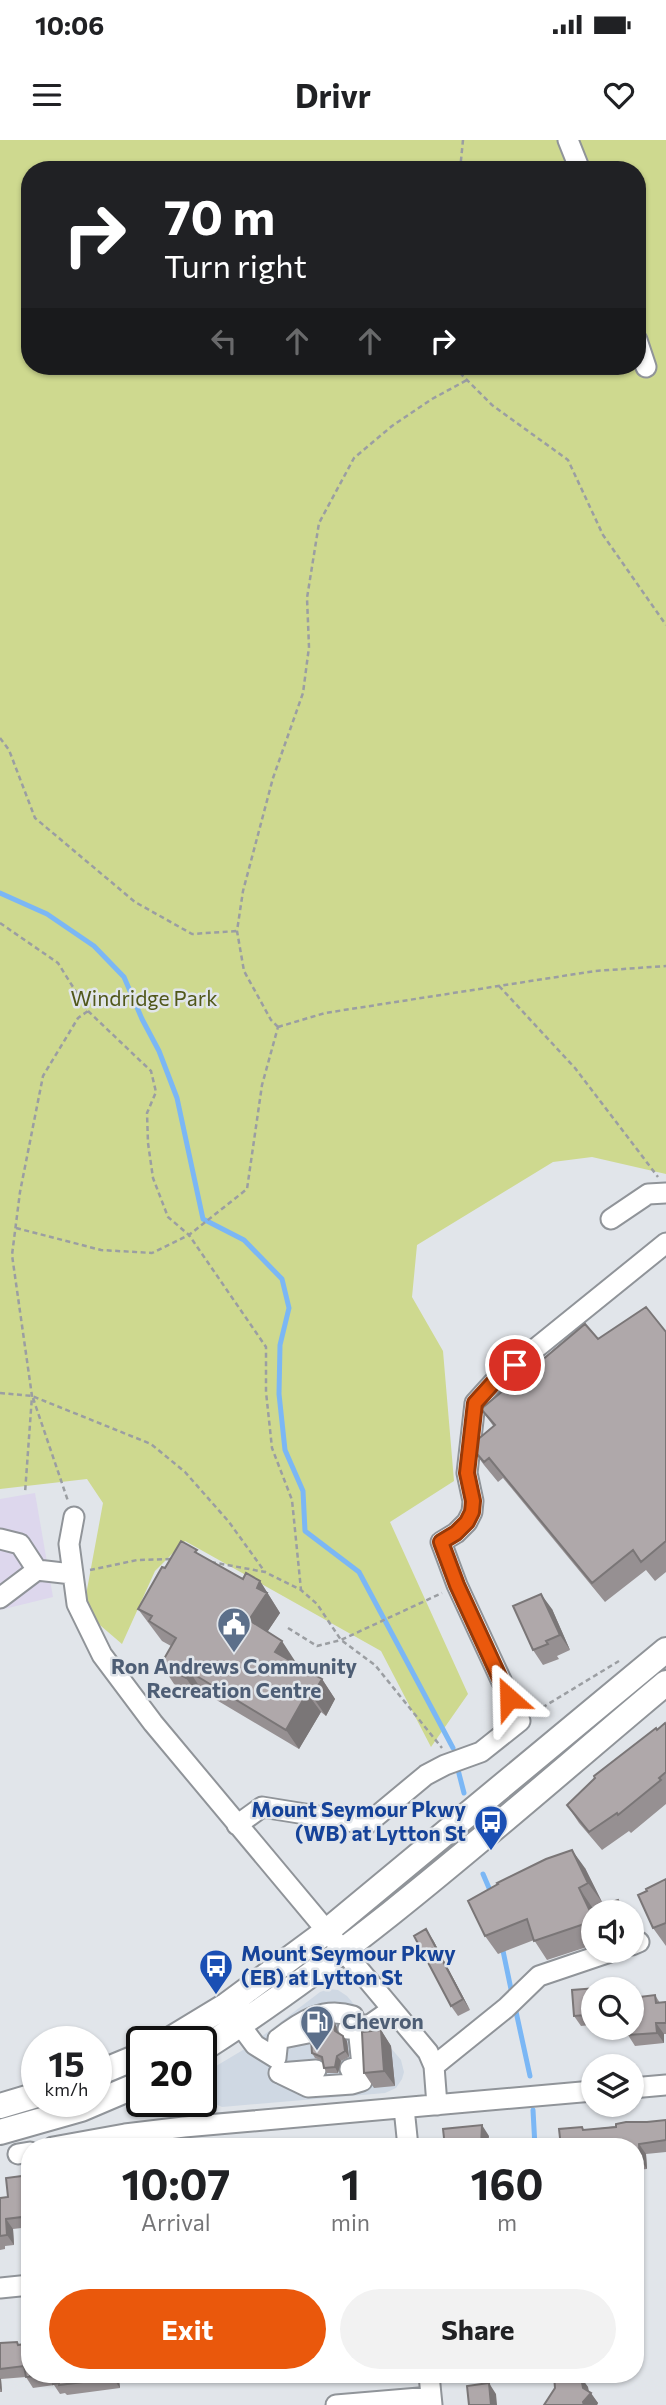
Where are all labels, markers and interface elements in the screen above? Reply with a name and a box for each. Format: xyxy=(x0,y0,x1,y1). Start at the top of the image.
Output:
text: 10:06 xyxy=(35,9,104,40)
text: Drivr xyxy=(295,75,371,115)
icon: menu xyxy=(28,76,66,114)
icon: heart xyxy=(600,76,638,114)
text: 70 m xyxy=(164,185,275,245)
icon: right xyxy=(49,189,140,280)
text: Turn right xyxy=(164,245,307,285)
icon: left xyxy=(205,322,243,360)
icon: ahead xyxy=(278,322,316,360)
icon: ahead xyxy=(351,322,389,360)
icon: right xyxy=(424,322,462,360)
park label: Windridge Park xyxy=(70,985,218,1010)
pin xyxy=(485,1335,545,1395)
icon: arrive xyxy=(496,1346,534,1384)
public building icon: Ron Andrews Community Recreation Centre xyxy=(215,1605,253,1654)
place label: Ron Andrews Community Recreation Centre xyxy=(111,1653,358,1702)
position arrow xyxy=(472,1661,546,1735)
place label: Mount Seymour Pkwy (WB) at Lytton St xyxy=(251,1796,466,1845)
bus stop icon: Mount Seymour Pkwy (WB) at Lytton St xyxy=(472,1803,510,1852)
map controls xyxy=(581,1900,644,2117)
button: sound xyxy=(581,1900,644,1963)
place label: Mount Seymour Pkwy (EB) at Lytton St xyxy=(241,1940,456,1989)
bus stop icon: Mount Seymour Pkwy (EB) at Lytton St xyxy=(197,1947,235,1996)
button: search xyxy=(581,1977,644,2040)
fuel station icon: Chevron xyxy=(298,2003,336,2052)
place label: Chevron xyxy=(342,2008,424,2033)
speed limit sign: 20 xyxy=(126,2026,217,2117)
text: 15 xyxy=(48,2041,85,2084)
button: layers xyxy=(581,2054,644,2117)
text: km/h xyxy=(45,2078,88,2100)
text: 10:07 xyxy=(122,2157,230,2209)
text: 1 xyxy=(341,2157,360,2209)
text: 160 xyxy=(471,2157,543,2209)
text: Arrival xyxy=(141,2208,211,2236)
text: min xyxy=(331,2208,370,2236)
text: m xyxy=(497,2208,517,2236)
button: Exit xyxy=(49,2289,326,2369)
button: Share xyxy=(340,2289,616,2369)

